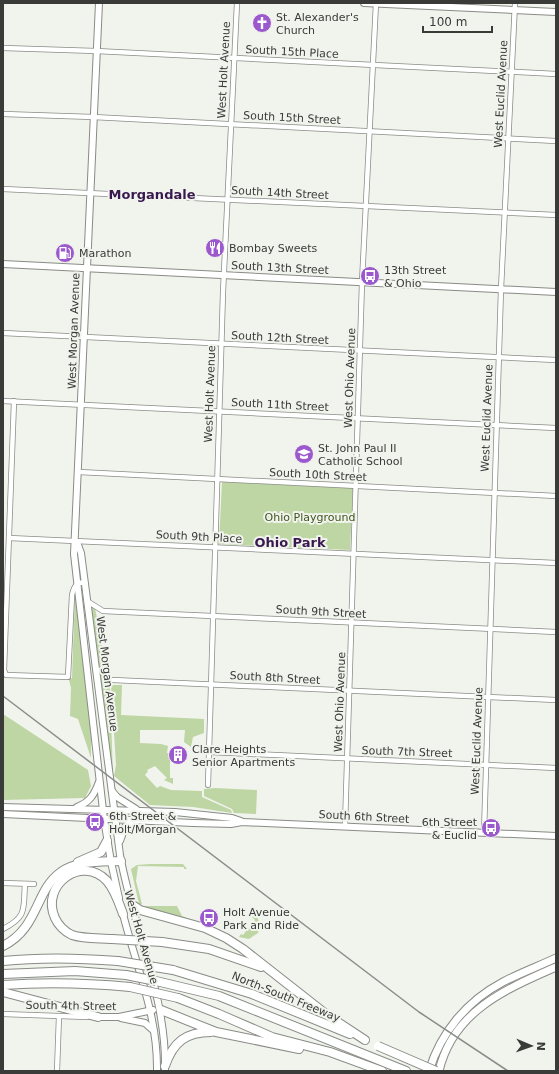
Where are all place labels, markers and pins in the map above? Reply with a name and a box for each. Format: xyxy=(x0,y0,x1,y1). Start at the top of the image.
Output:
place label: St. Alexander's Church xyxy=(276,11,359,37)
church icon: St. Alexander's Church xyxy=(251,12,273,34)
restaurant icon: Bombay Sweets xyxy=(204,237,226,259)
fuel station icon: Marathon xyxy=(54,242,76,264)
place label: Bombay Sweets xyxy=(229,242,318,255)
place label: Marathon xyxy=(79,247,132,260)
place label: 13th Street & Ohio xyxy=(384,264,447,290)
bus stop icon: 13th Street & Ohio xyxy=(359,265,381,287)
place label: St. John Paul II Catholic School xyxy=(318,442,403,468)
school or university icon: St. John Paul II Catholic School xyxy=(293,443,315,465)
place label: Clare Heights Senior Apartments xyxy=(192,743,295,769)
building icon: Clare Heights Senior Apartments xyxy=(167,744,189,766)
place label: 6th Street & Holt/Morgan xyxy=(109,810,177,836)
bus stop icon: 6th Street & Holt/Morgan xyxy=(84,811,106,833)
place label: 6th Street & Euclid xyxy=(422,816,478,842)
bus stop icon: 6th Street & Euclid xyxy=(480,817,502,839)
place label: Holt Avenue Park and Ride xyxy=(223,906,299,932)
bus stop icon: Holt Avenue Park and Ride xyxy=(198,907,220,929)

